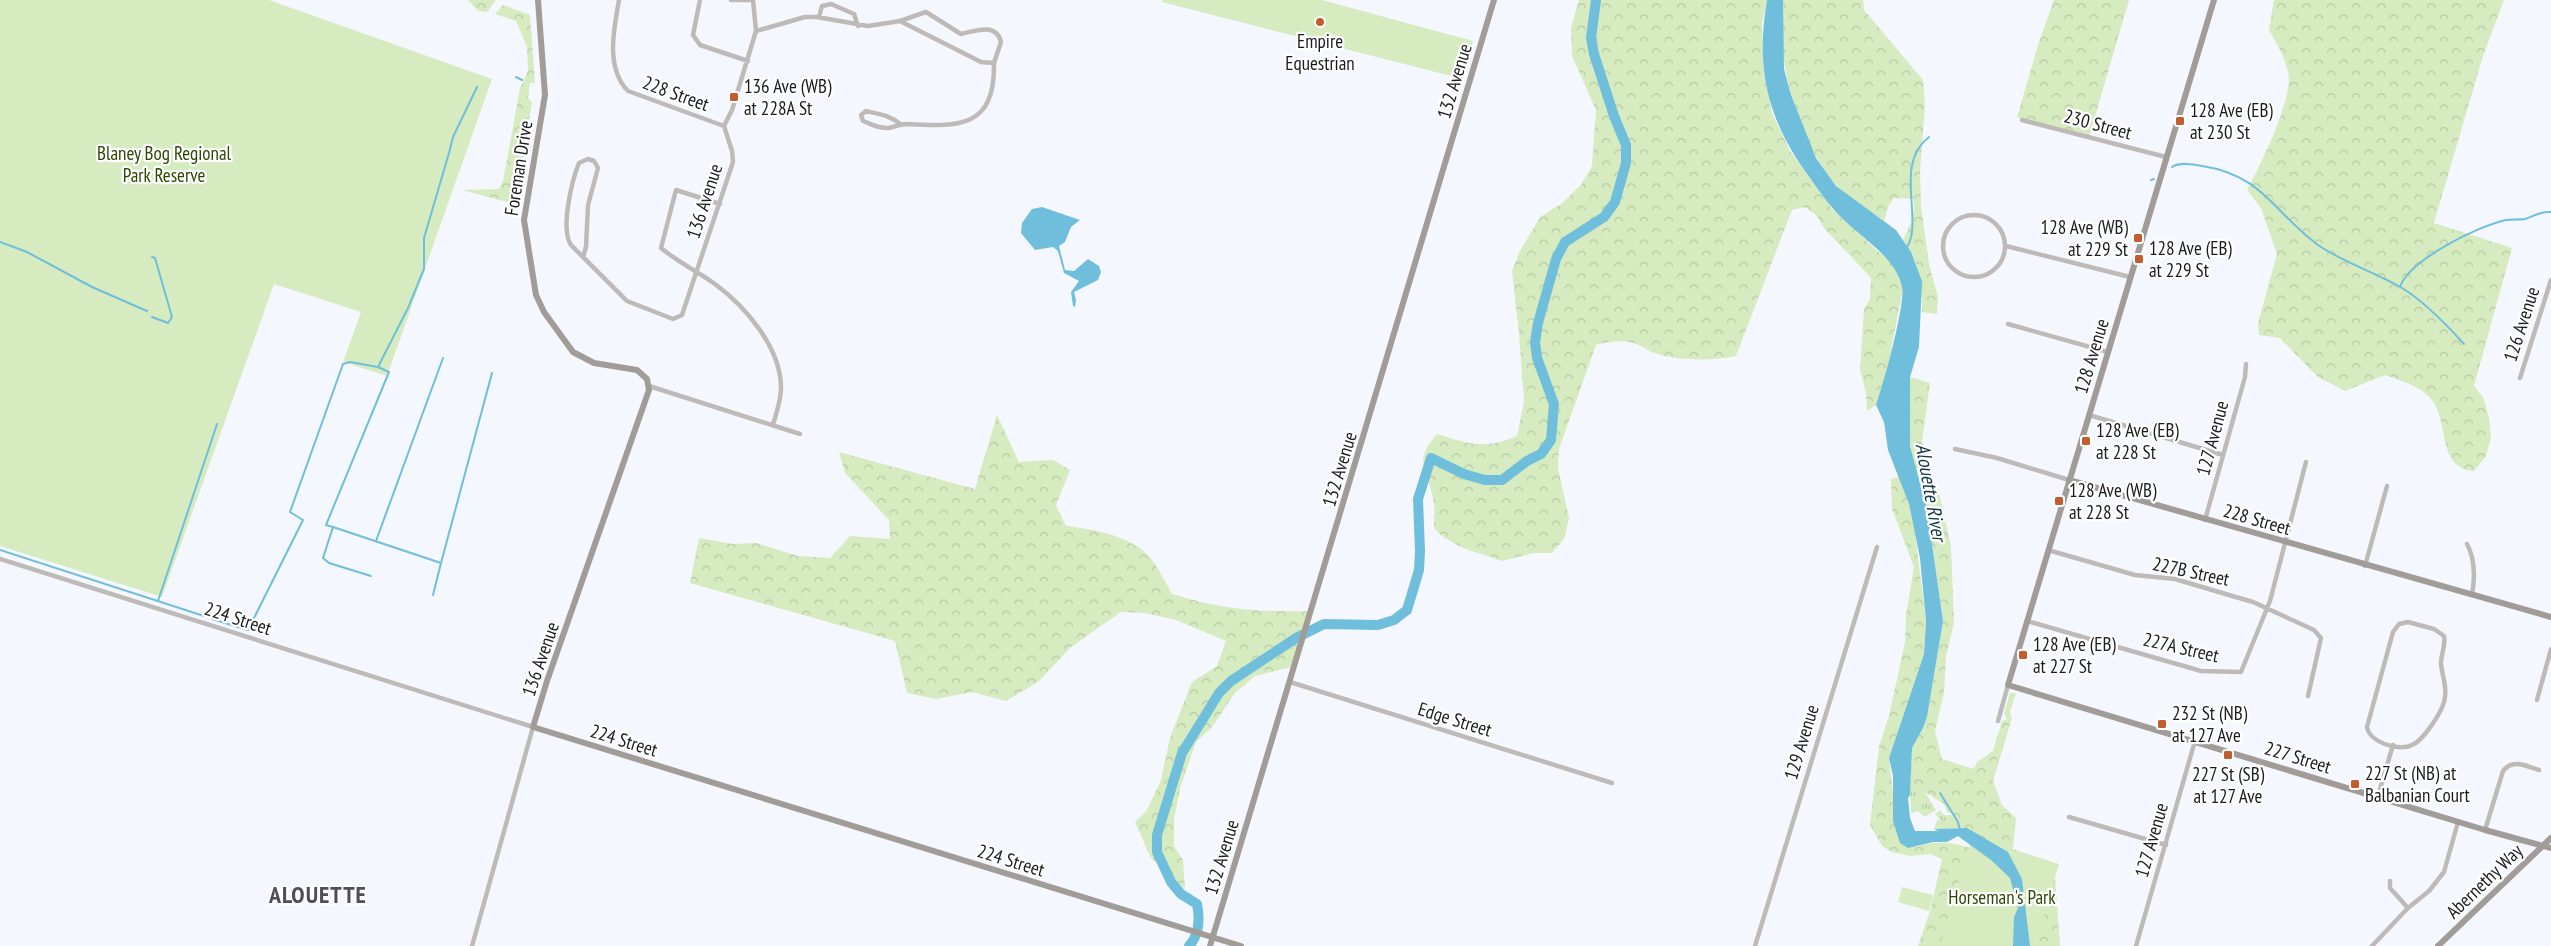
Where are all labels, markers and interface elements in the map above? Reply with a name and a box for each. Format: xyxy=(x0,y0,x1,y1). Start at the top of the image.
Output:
marker: Empire Equestrian xyxy=(1314,16,1326,28)
place label: Empire Equestrian xyxy=(1285,29,1355,75)
street label: 132 Avenue xyxy=(1431,40,1477,121)
street label: 228 Street xyxy=(639,70,713,116)
place label: 136 Ave (WB) at 228A St xyxy=(744,74,832,120)
marker: 136 Ave (WB) at 228A St xyxy=(728,91,740,103)
place label: 128 Ave (EB) at 230 St xyxy=(2190,98,2273,144)
street label: 230 Street xyxy=(2062,103,2135,145)
marker: 128 Ave (EB) at 230 St xyxy=(2174,115,2186,127)
street label: Foreman Drive xyxy=(499,119,537,217)
park label: Blaney Bog Regional Park Reserve xyxy=(97,141,231,187)
street label: 136 Avenue xyxy=(681,160,727,241)
place label: 128 Ave (WB) at 229 St xyxy=(2041,215,2129,261)
marker: 128 Ave (WB) at 229 St xyxy=(2132,232,2144,244)
place label: 128 Ave (EB) at 229 St xyxy=(2149,236,2232,282)
marker: 128 Ave (EB) at 229 St xyxy=(2133,253,2145,265)
street label: 126 Avenue xyxy=(2498,283,2544,364)
street label: 128 Avenue xyxy=(2068,315,2114,396)
street label: 127 Avenue xyxy=(2191,398,2234,478)
place label: 128 Ave (EB) at 228 St xyxy=(2096,418,2179,464)
street label: 132 Avenue xyxy=(1316,428,1362,509)
marker: 128 Ave (EB) at 228 St xyxy=(2080,435,2092,447)
water label: Alouette River xyxy=(1910,441,1953,545)
place label: 128 Ave (WB) at 228 St xyxy=(2069,478,2157,524)
marker: 128 Ave (WB) at 228 St xyxy=(2053,495,2065,507)
street label: 228 Street xyxy=(2221,498,2294,540)
street label: 227B Street xyxy=(2150,551,2232,591)
street label: 224 Street xyxy=(201,596,275,640)
street label: 136 Avenue xyxy=(516,618,564,699)
street label: 227A Street xyxy=(2141,627,2222,668)
place label: 128 Ave (EB) at 227 St xyxy=(2033,632,2116,678)
marker: 128 Ave (EB) at 227 St xyxy=(2017,649,2029,661)
street label: Edge Street xyxy=(1415,696,1495,742)
street label: 129 Avenue xyxy=(1778,701,1824,782)
place label: 232 St (NB) at 127 Ave xyxy=(2172,701,2248,747)
street label: 224 Street xyxy=(587,718,661,762)
marker: 232 St (NB) at 127 Ave xyxy=(2156,718,2168,730)
street label: 227 Street xyxy=(2262,736,2335,779)
marker: 227 St (SB) at 127 Ave xyxy=(2222,749,2234,761)
place label: 227 St (NB) at Balbanian Court xyxy=(2365,761,2471,807)
place label: 227 St (SB) at 127 Ave xyxy=(2192,762,2265,808)
marker: 227 St (NB) at Balbanian Court xyxy=(2349,778,2361,790)
street label: 127 Avenue xyxy=(2129,800,2173,880)
street label: 132 Avenue xyxy=(1198,816,1244,897)
street label: 224 Street xyxy=(974,838,1048,882)
street label: Abernethy Way xyxy=(2441,838,2528,923)
district label: ALOUETTE xyxy=(268,879,367,910)
park label: Horseman's Park xyxy=(1948,885,2056,909)

